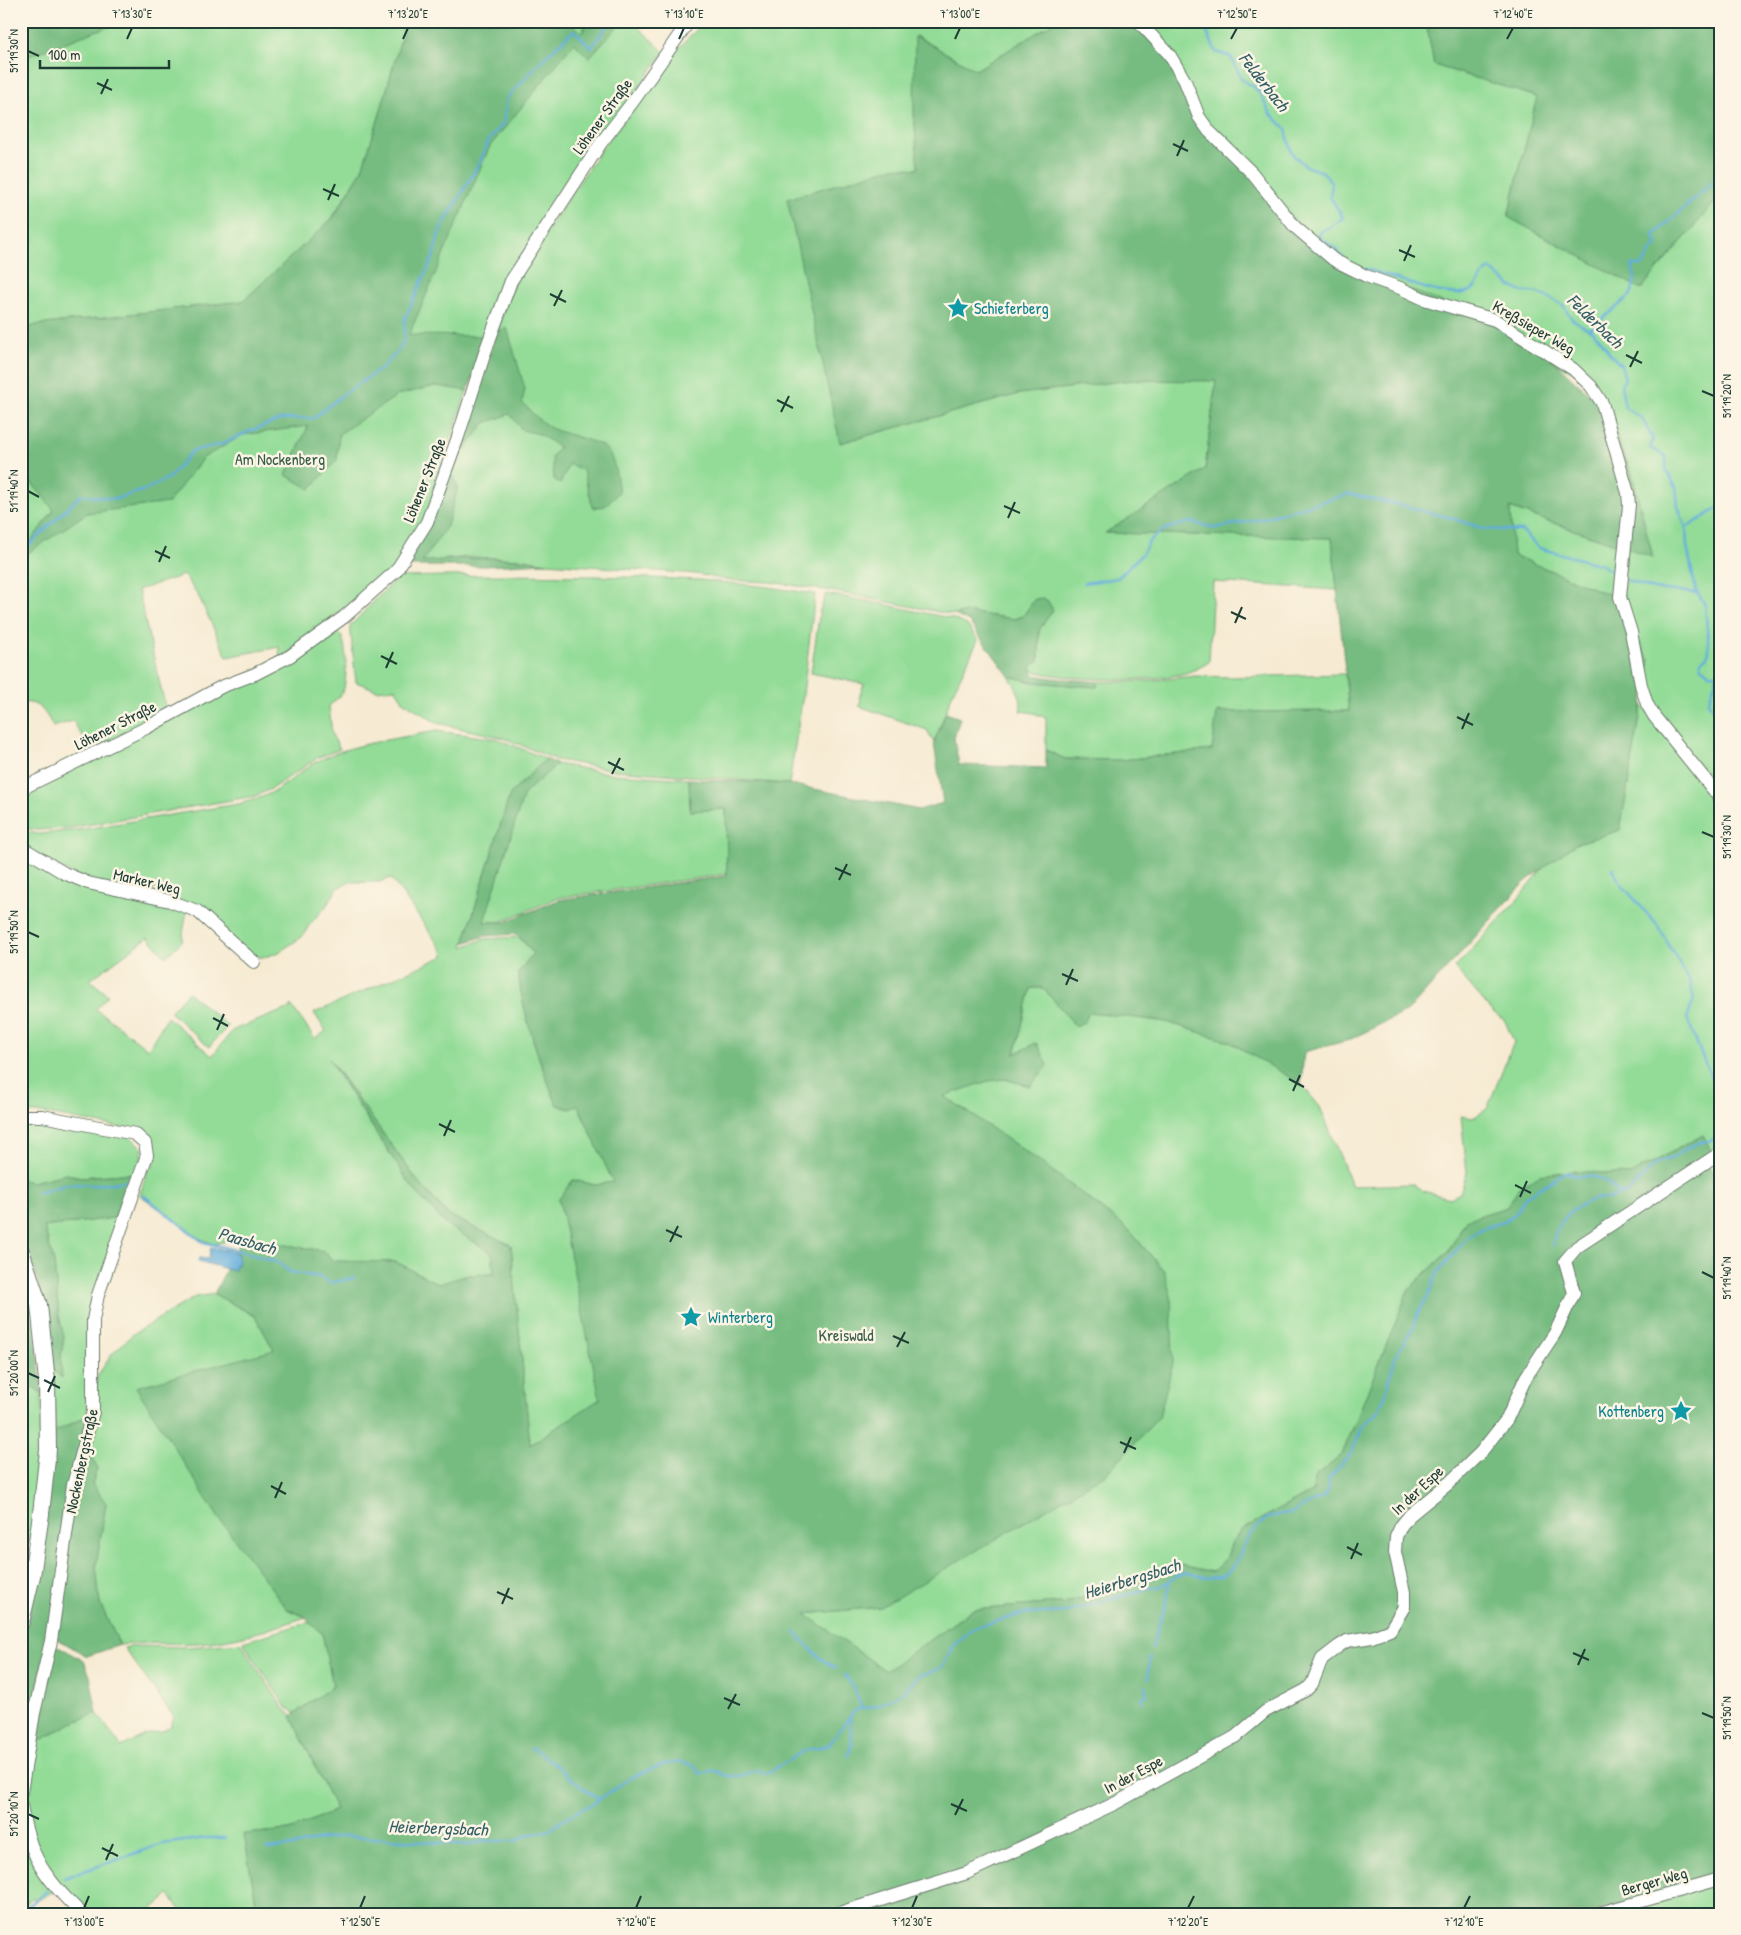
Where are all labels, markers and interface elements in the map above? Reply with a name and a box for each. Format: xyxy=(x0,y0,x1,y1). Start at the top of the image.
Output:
text: 7°13'30"E xyxy=(112,5,153,22)
text: 7°13'20"E xyxy=(388,5,429,22)
text: 7°13'10"E xyxy=(664,5,704,22)
text: 7°13'00"E xyxy=(940,5,981,22)
text: 7°12'50"E xyxy=(1217,5,1258,22)
text: 7°12'40"E xyxy=(1493,5,1533,22)
text: 51°19'30"N xyxy=(5,29,22,73)
scale bar xyxy=(40,38,169,70)
text: 100 m xyxy=(48,44,81,65)
water label: Felderbach xyxy=(1233,47,1296,118)
street label: Löhener Straße xyxy=(567,73,637,158)
water label: Felderbach xyxy=(1562,288,1630,355)
place icon: Schieferberg xyxy=(945,295,971,321)
street label: Kreßsieper Weg xyxy=(1489,295,1579,359)
place label: Schieferberg xyxy=(974,297,1049,319)
text: 51°19'20"N xyxy=(1718,374,1735,418)
street label: Löhener Straße xyxy=(397,434,451,525)
park label: Am Nockenberg xyxy=(235,448,325,470)
text: 51°19'40"N xyxy=(5,470,22,512)
street label: Löhener Straße xyxy=(70,695,160,755)
text: 51°19'30"N xyxy=(1718,815,1735,859)
street label: Marker Weg xyxy=(111,863,183,899)
text: 51°19'50"N xyxy=(5,910,22,954)
water label: Paasbach xyxy=(215,1220,280,1261)
text: 51°19'40"N xyxy=(1718,1257,1735,1299)
place icon: Winterberg xyxy=(678,1304,704,1330)
place label: Winterberg xyxy=(708,1306,773,1328)
park label: Kreiswald xyxy=(819,1324,873,1346)
text: 51°20'00"N xyxy=(5,1350,22,1396)
place icon: Kottenberg xyxy=(1668,1398,1694,1424)
place label: Kottenberg xyxy=(1598,1400,1664,1422)
street label: Nockenbergstraße xyxy=(59,1406,103,1515)
street label: In der Espe xyxy=(1386,1460,1448,1520)
water label: Heierbergsbach xyxy=(1081,1552,1184,1605)
text: 51°19'50"N xyxy=(1718,1696,1735,1740)
street label: In der Espe xyxy=(1100,1749,1167,1799)
text: 51°20'10"N xyxy=(5,1792,22,1836)
water label: Heierbergsbach xyxy=(388,1813,489,1842)
street label: Berger Weg xyxy=(1619,1861,1689,1901)
text: 7°13'00"E xyxy=(64,1913,105,1930)
text: 7°12'50"E xyxy=(340,1913,381,1930)
text: 7°12'40"E xyxy=(616,1913,656,1930)
text: 7°12'30"E xyxy=(892,1913,933,1930)
text: 7°12'20"E xyxy=(1168,1913,1209,1930)
text: 7°12'10"E xyxy=(1444,1913,1484,1930)

